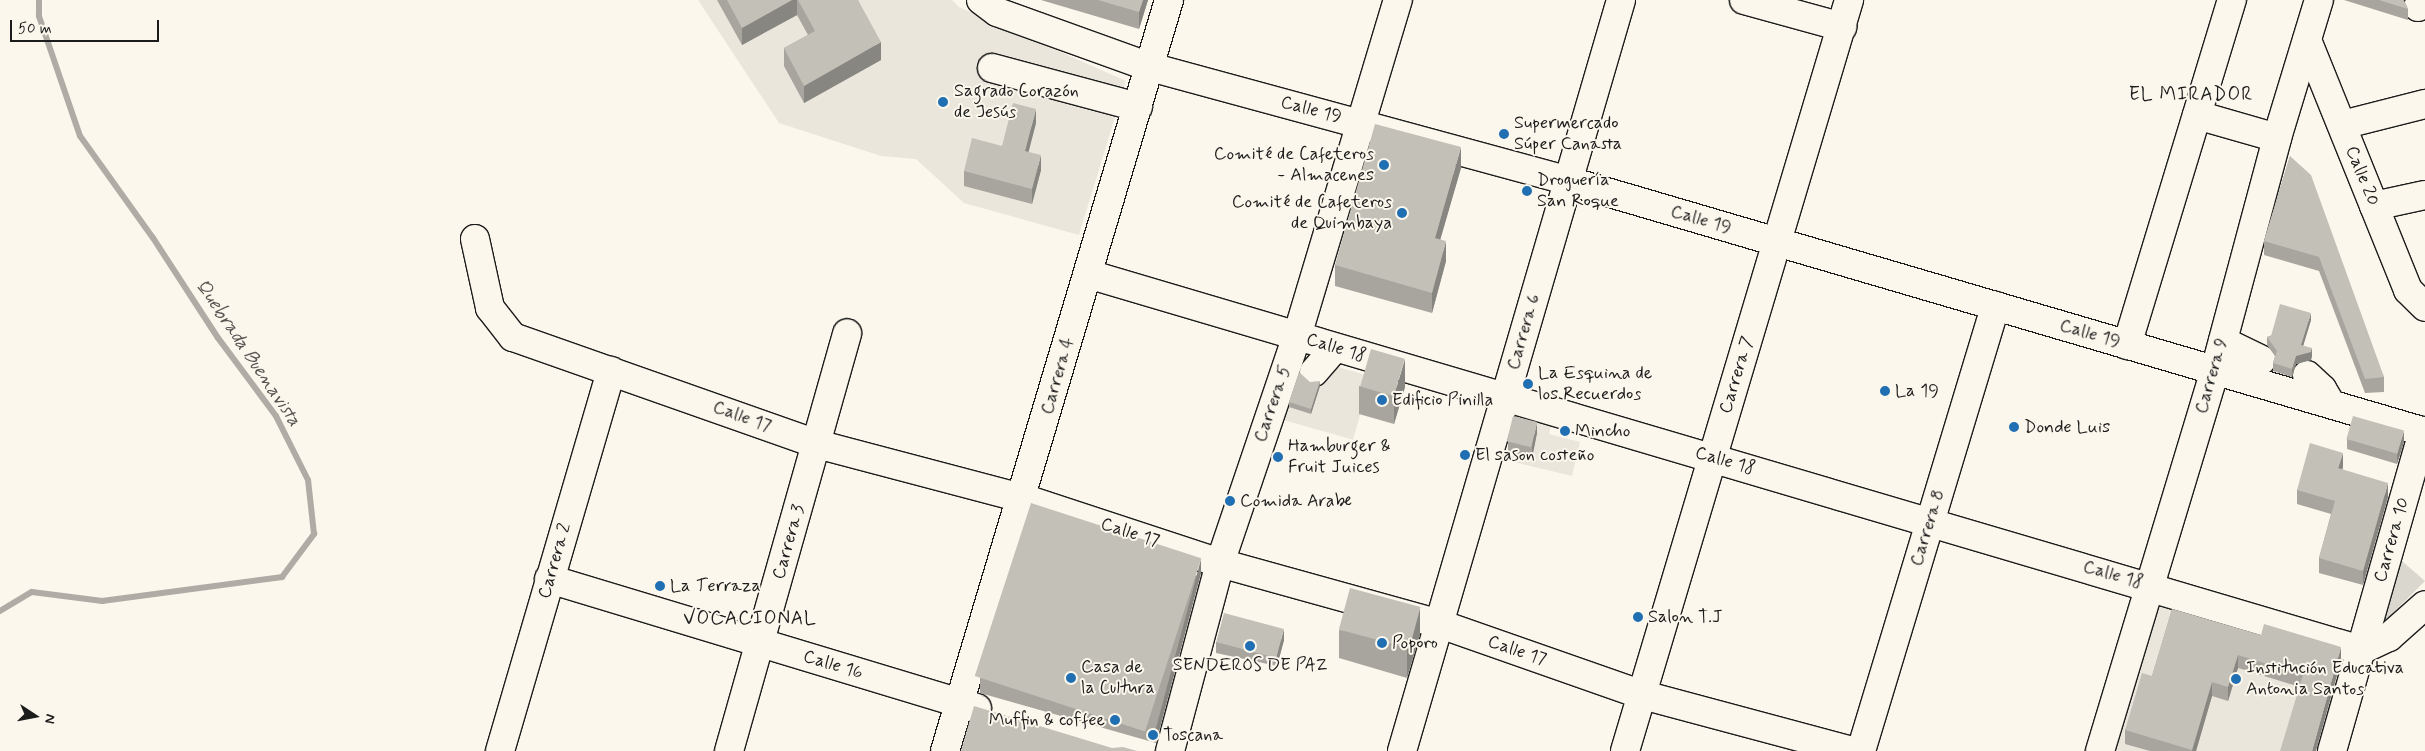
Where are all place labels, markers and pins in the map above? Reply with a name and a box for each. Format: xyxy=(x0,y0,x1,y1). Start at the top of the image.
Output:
place label: Sagrado Corazón de Jesús xyxy=(954,81,1080,124)
marker: Sagrado Corazón de Jesús xyxy=(936,95,950,109)
place label: Supermercado Súper Canasta xyxy=(1514,113,1622,156)
marker: Supermercado Súper Canasta xyxy=(1498,128,1510,140)
place label: Comité de Cafeteros - Almacenes xyxy=(1212,144,1374,186)
marker: Comité de Cafeteros - Almacenes xyxy=(1378,159,1390,171)
place label: Droguería San Roque xyxy=(1537,170,1614,212)
marker: Droguería San Roque xyxy=(1521,185,1533,197)
place label: Comité de Cafeteros de Quimbaya xyxy=(1230,192,1392,234)
marker: Comité de Cafeteros de Quimbaya xyxy=(1396,207,1408,219)
place label: La Esquina de los Recuerdos xyxy=(1538,363,1648,406)
marker: La Esquina de los Recuerdos xyxy=(1522,378,1534,390)
place label: La 19 xyxy=(1895,380,1939,402)
marker: La 19 xyxy=(1879,385,1891,397)
place label: Edificio Pinilla xyxy=(1392,389,1495,411)
marker: Edificio Pinilla xyxy=(1376,394,1388,406)
place label: Donde Luis xyxy=(2024,416,2108,438)
place label: Mincho xyxy=(1575,420,1630,442)
marker: Donde Luis xyxy=(2008,421,2020,433)
marker: Mincho xyxy=(1559,425,1571,437)
place label: Hamburger & Fruit Juices xyxy=(1288,436,1391,478)
place label: El sason costeño xyxy=(1475,444,1599,466)
marker: El sason costeño xyxy=(1459,449,1471,461)
marker: Hamburger & Fruit Juices xyxy=(1272,451,1284,463)
place label: Comida Arabe xyxy=(1240,490,1352,512)
marker: Comida Arabe xyxy=(1224,495,1236,507)
place label: La Terraza xyxy=(670,575,755,597)
marker: La Terraza xyxy=(654,580,666,592)
place label: Salon T.J xyxy=(1648,606,1723,628)
marker: Salon T.J xyxy=(1632,611,1644,623)
place label: Poporo xyxy=(1392,632,1438,654)
marker: Poporo xyxy=(1376,637,1388,649)
marker: SENDEROS DE PAZ xyxy=(1244,640,1256,652)
place label: SENDEROS DE PAZ xyxy=(1173,654,1327,676)
place label: Casa de la Cultura xyxy=(1081,657,1160,700)
place label: Institución Educativa Antonia Santos xyxy=(2246,658,2404,701)
marker: Casa de la Cultura xyxy=(1065,672,1077,684)
marker: Institución Educativa Antonia Santos xyxy=(2230,673,2242,685)
place label: Muffin & coffee xyxy=(989,709,1105,731)
marker: Muffin & coffee xyxy=(1109,714,1121,726)
place label: Toscana xyxy=(1163,724,1223,746)
marker: Toscana xyxy=(1147,729,1159,741)

